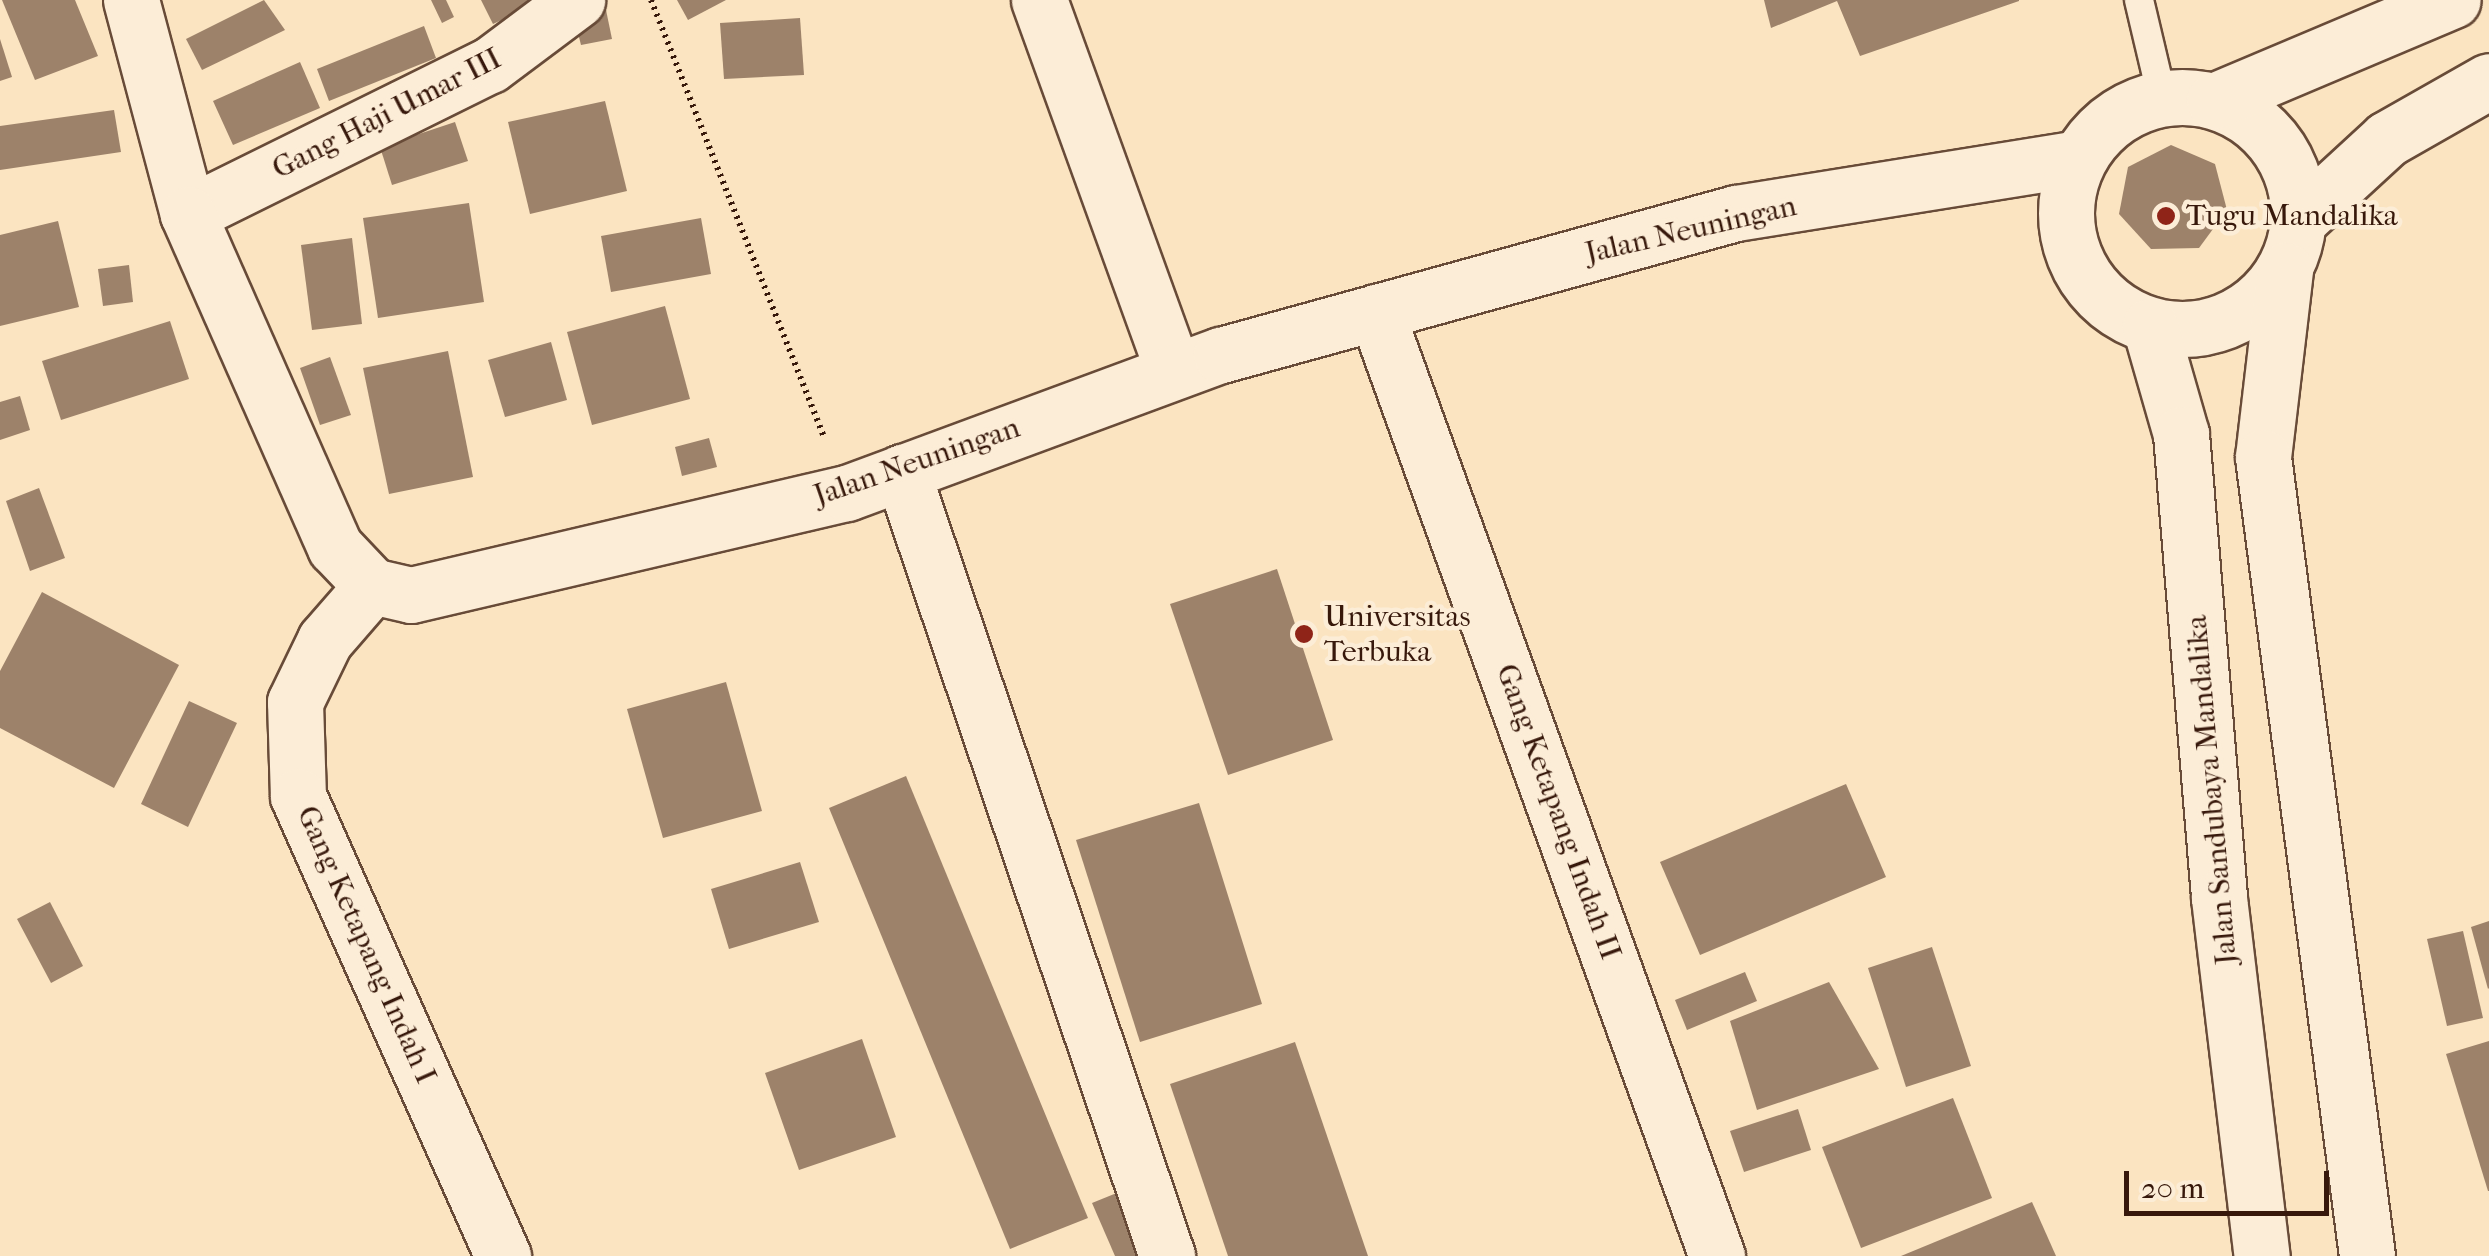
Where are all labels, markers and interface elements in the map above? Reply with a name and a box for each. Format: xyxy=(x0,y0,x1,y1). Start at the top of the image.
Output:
street label: Gang Haji Umar III xyxy=(267,41,507,187)
street label: Jalan Neuningan xyxy=(1582,188,1800,272)
place label: Tugu Mandalika xyxy=(2186,198,2398,234)
marker: Tugu Mandalika xyxy=(2155,205,2177,227)
street label: Jalan Neuningan xyxy=(809,410,1025,514)
place label: Universitas Terbuka xyxy=(1324,599,1471,670)
street label: Jalan Sandubaya Mandalika xyxy=(2179,614,2245,966)
marker: Universitas Terbuka xyxy=(1293,623,1315,645)
street label: Gang Ketapang Indah II xyxy=(1488,659,1628,965)
street label: Gang Ketapang Indah I xyxy=(289,801,443,1089)
scale bar xyxy=(2129,1151,2334,1213)
text: 20 m xyxy=(2141,1171,2204,1206)

